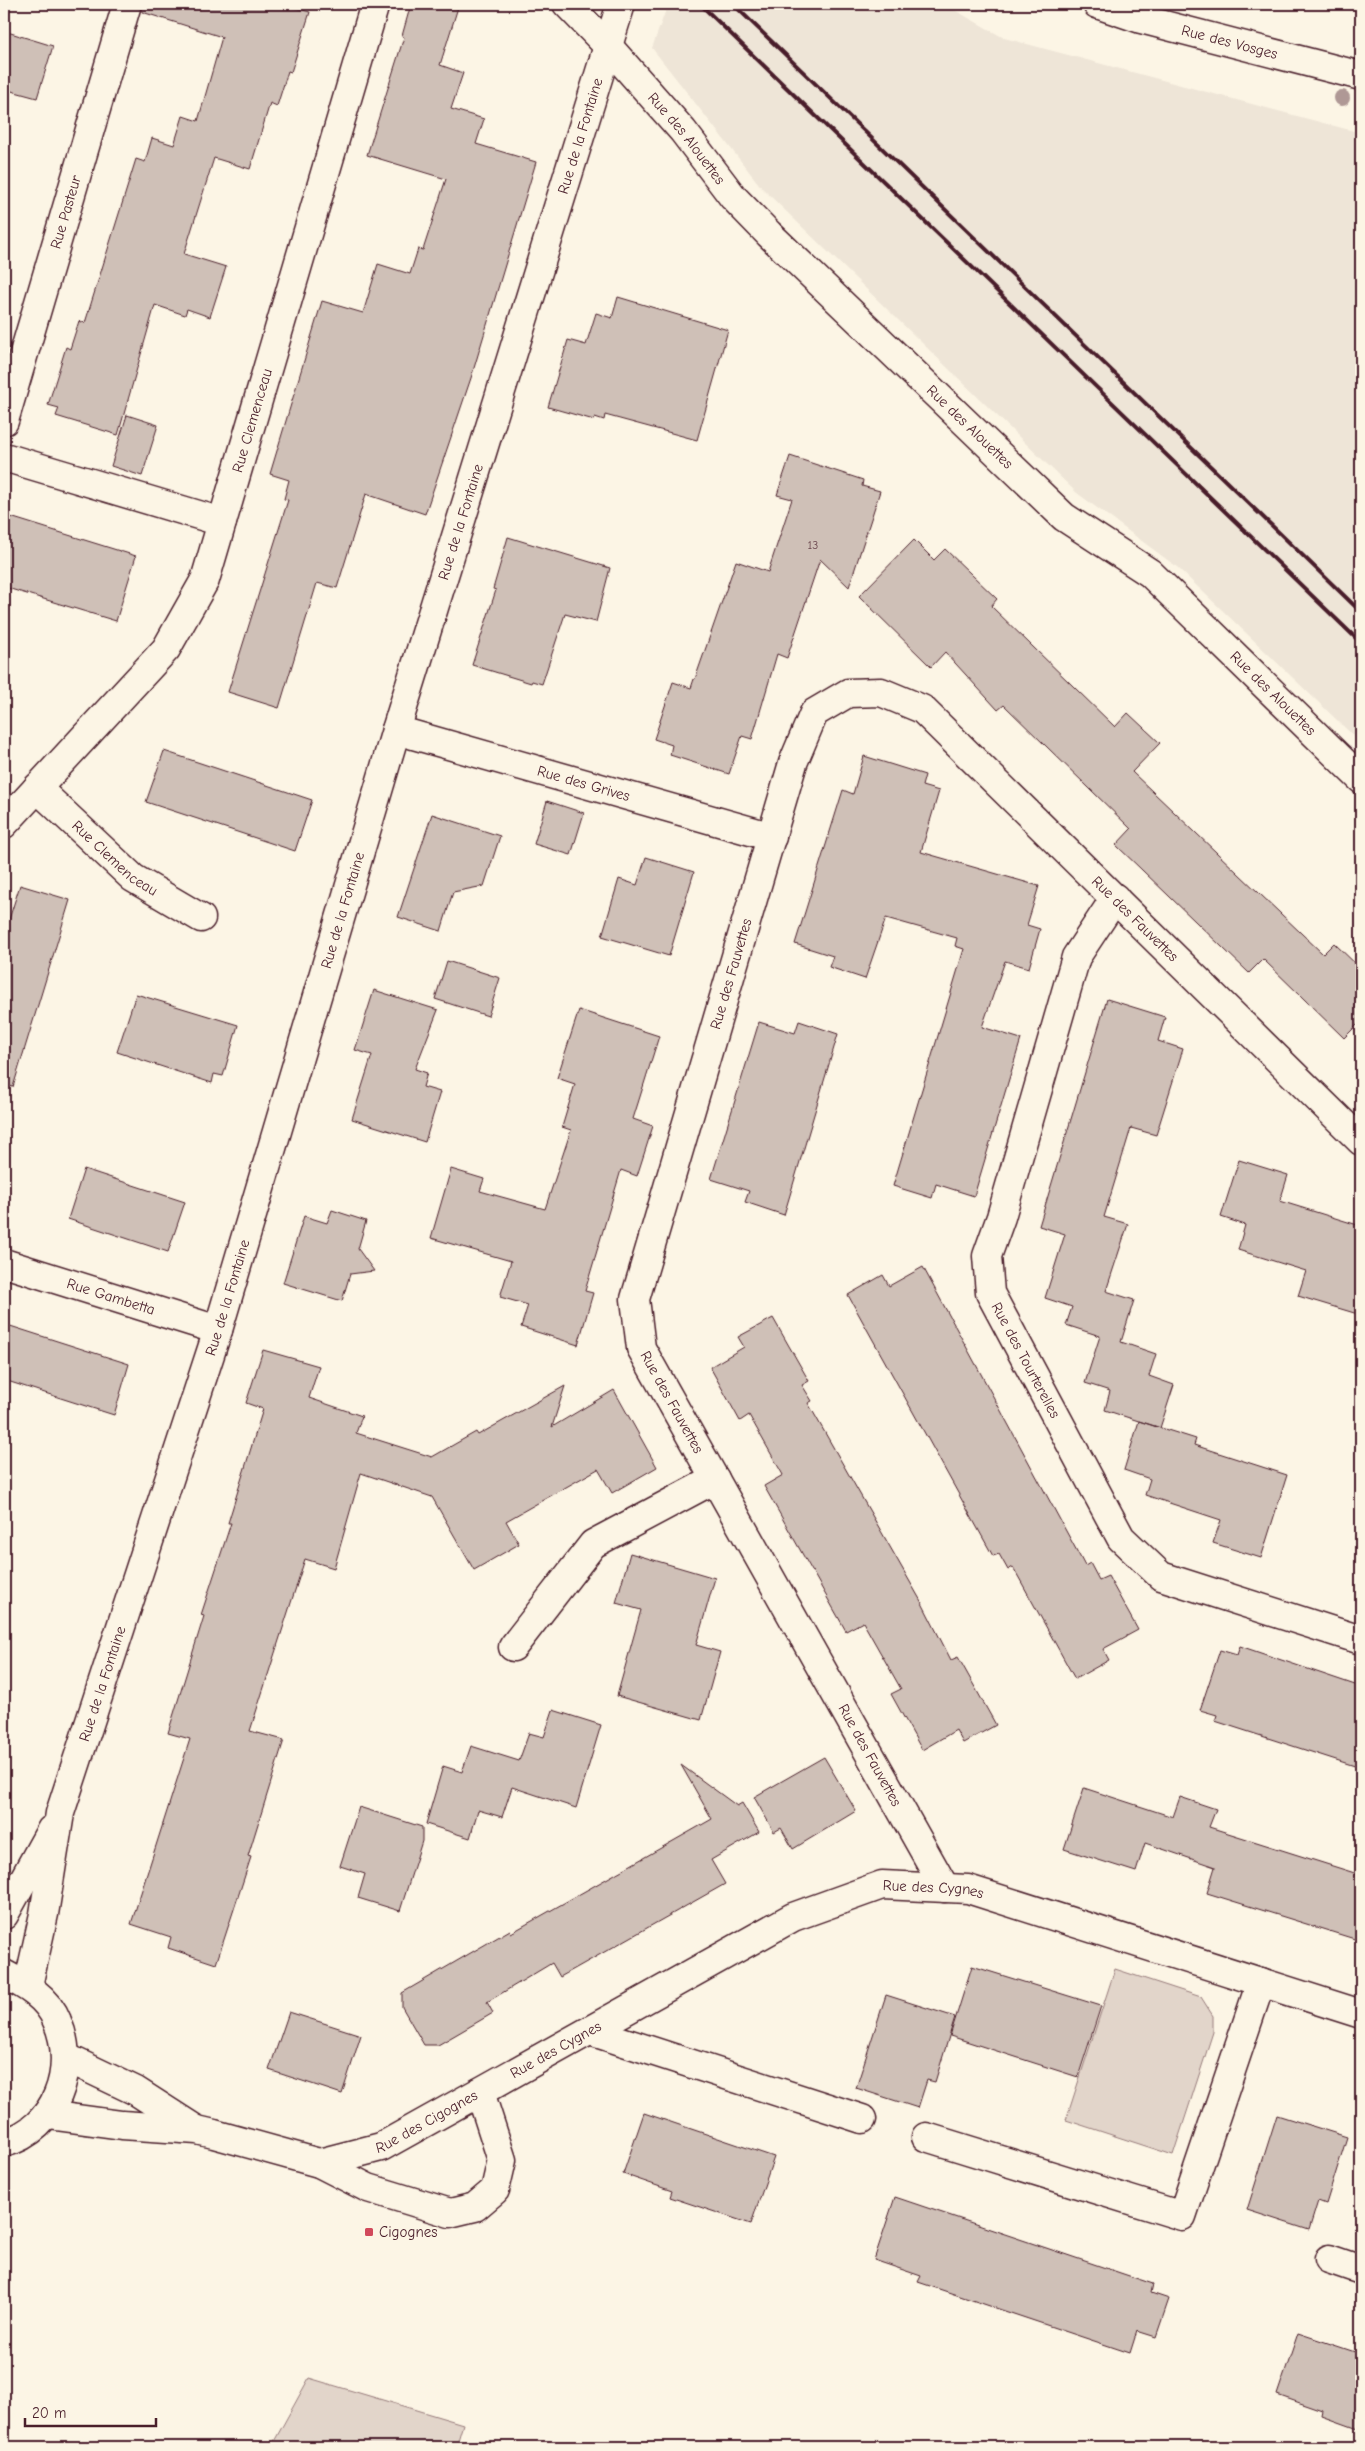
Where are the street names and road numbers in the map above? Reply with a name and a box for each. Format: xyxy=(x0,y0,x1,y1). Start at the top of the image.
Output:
street label: Rue des Vosges xyxy=(1180,21,1280,63)
street label: Rue de la Fontaine xyxy=(554,75,607,196)
street label: Rue des Alouettes xyxy=(644,89,729,188)
street label: Rue Pasteur xyxy=(46,173,85,251)
street label: Rue Clemenceau xyxy=(228,366,276,475)
street label: Rue des Alouettes xyxy=(923,381,1017,472)
street label: Rue de la Fontaine xyxy=(434,461,487,582)
street label: Rue des Alouettes xyxy=(1226,647,1320,739)
street label: Rue des Grives xyxy=(535,762,632,805)
street label: Rue Clemenceau xyxy=(68,816,161,900)
street label: Rue de la Fontaine xyxy=(317,849,368,971)
street label: Rue des Fauvettes xyxy=(1088,872,1182,965)
street label: Rue des Fauvettes xyxy=(706,916,756,1031)
street label: Rue de la Fontaine xyxy=(201,1237,254,1358)
street label: Rue Gambetta xyxy=(65,1274,157,1319)
street label: Rue des Tourterelles xyxy=(988,1299,1064,1421)
street label: Rue des Fauvettes xyxy=(636,1348,708,1456)
street label: Rue de la Fontaine xyxy=(75,1623,130,1744)
street label: Rue des Fauvettes xyxy=(834,1701,906,1809)
street label: Rue des Cygnes xyxy=(882,1876,986,1903)
street label: Rue des Cygnes xyxy=(507,2017,604,2082)
street label: Rue des Cigognes xyxy=(374,2086,481,2157)

